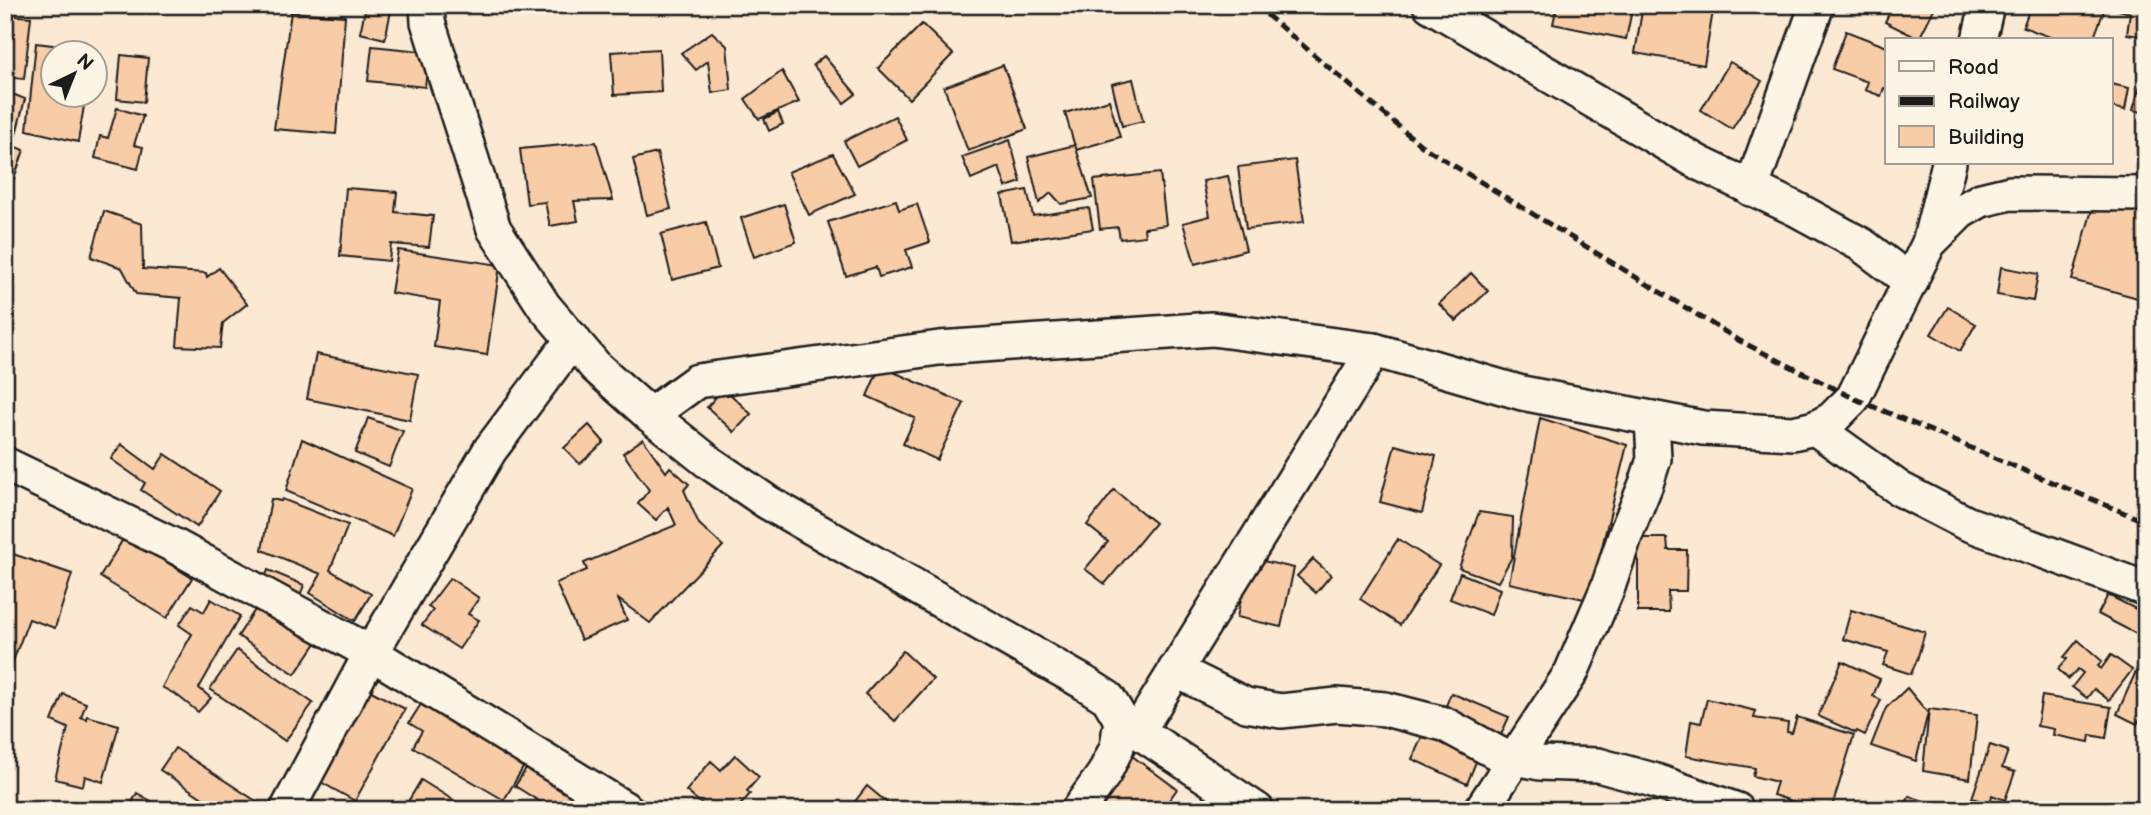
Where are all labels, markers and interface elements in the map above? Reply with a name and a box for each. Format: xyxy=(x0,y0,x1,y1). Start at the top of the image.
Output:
north arrow xyxy=(38,38,108,108)
legend xyxy=(1885,38,2112,164)
text: N xyxy=(72,49,98,76)
text: Road xyxy=(1948,55,1999,80)
text: Railway xyxy=(1948,89,2020,114)
text: Building xyxy=(1948,125,2024,150)

